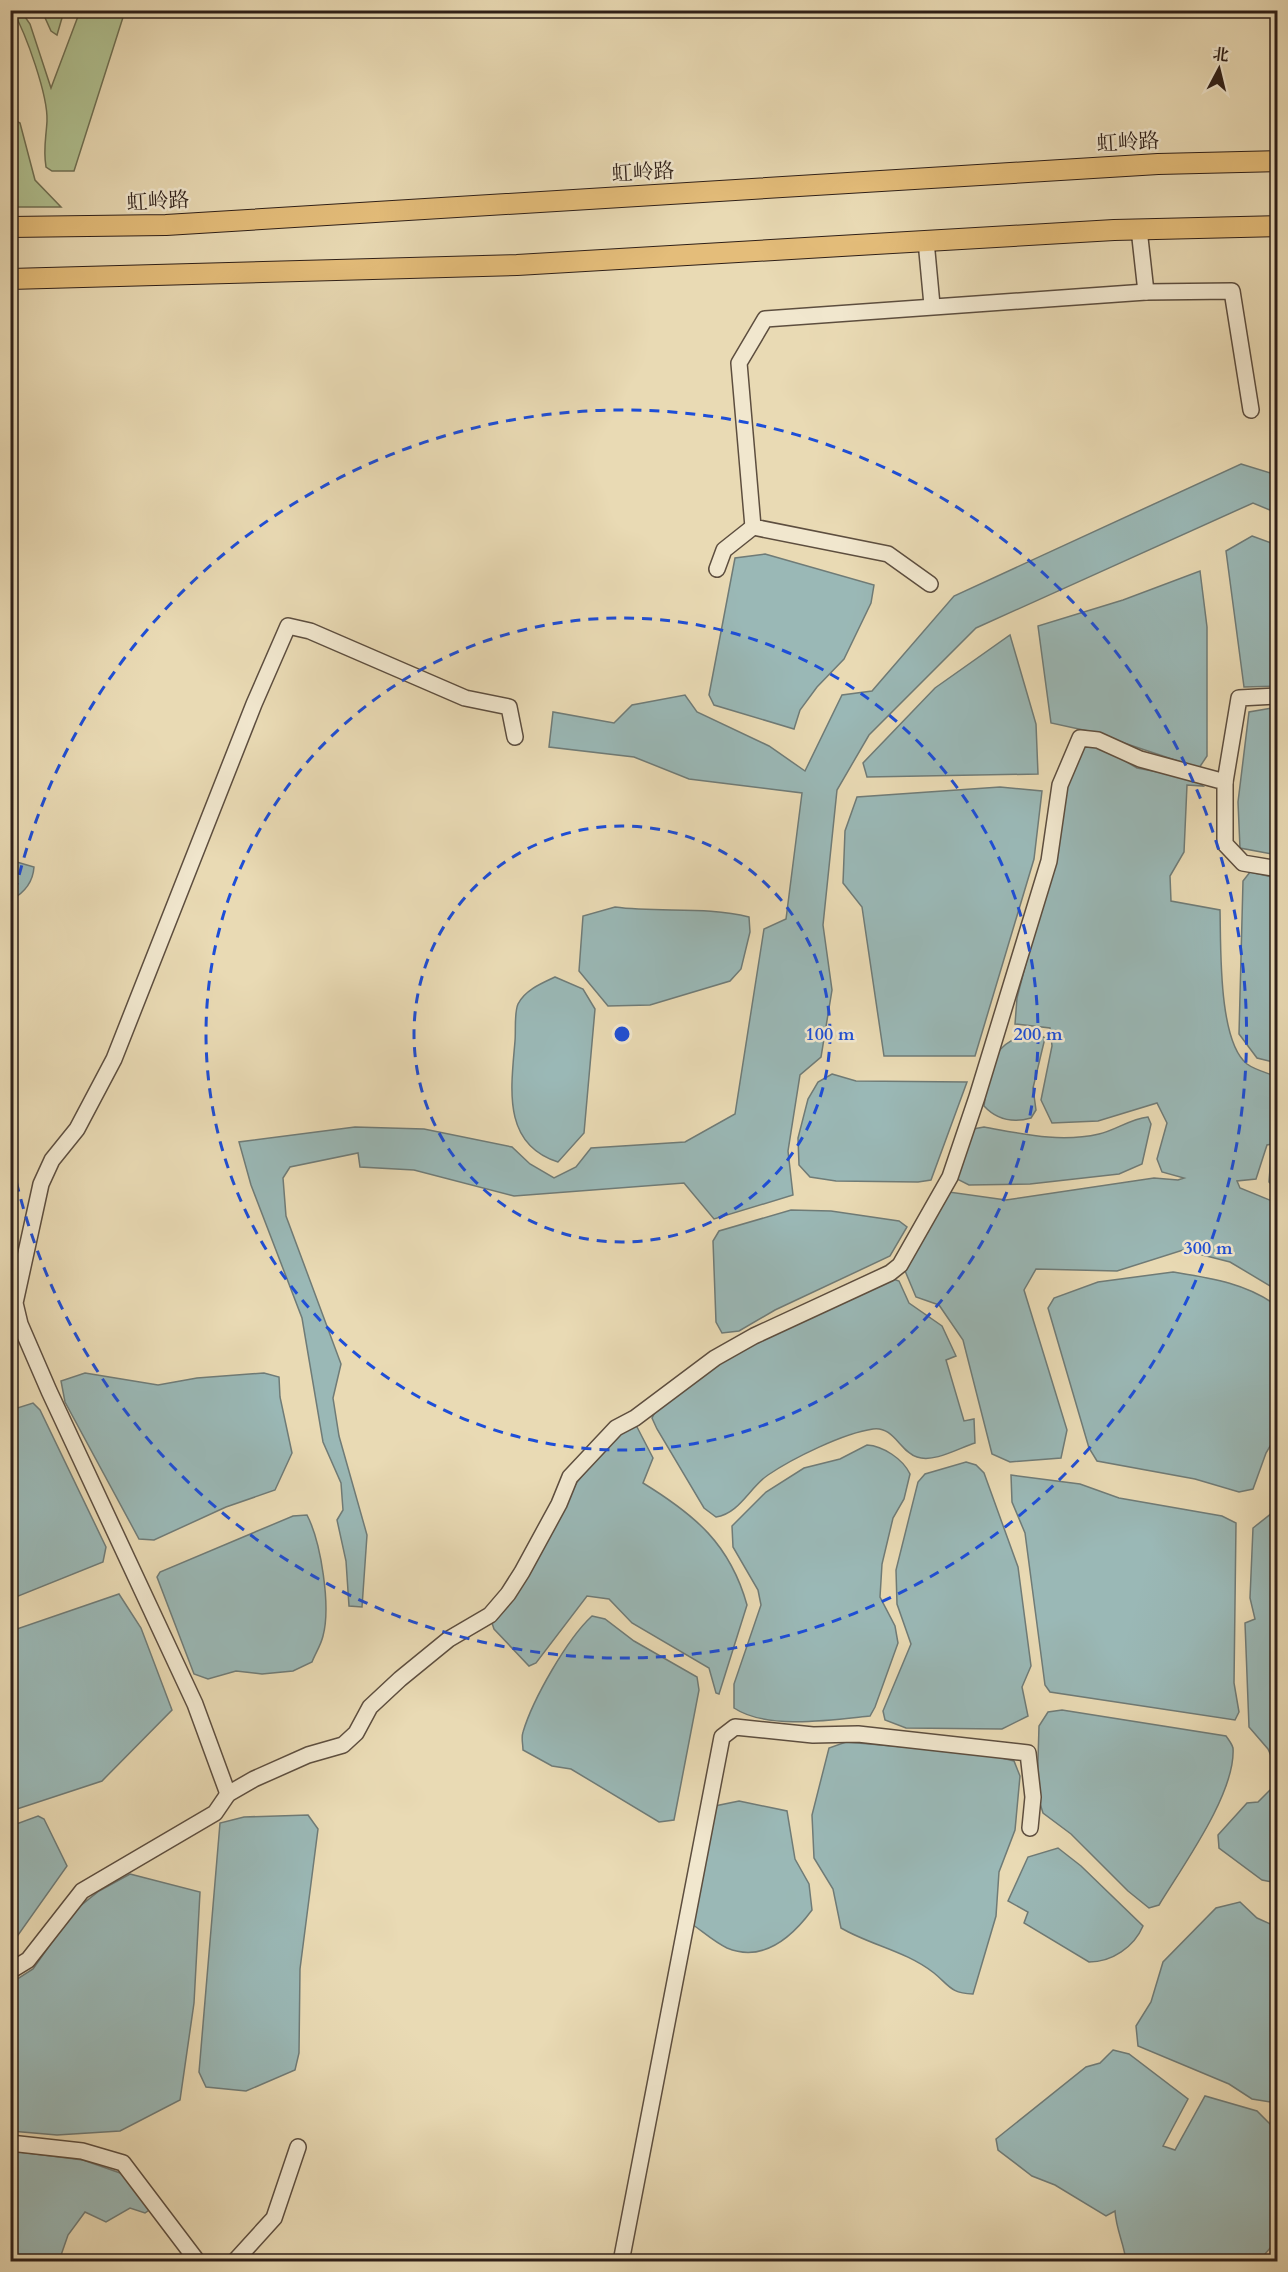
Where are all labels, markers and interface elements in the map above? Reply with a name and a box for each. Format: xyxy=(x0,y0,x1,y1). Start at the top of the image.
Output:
north arrow xyxy=(1189,39,1249,99)
text: 北 xyxy=(1211,43,1230,67)
street label: 虹岭路 xyxy=(1096,126,1160,159)
street label: 虹岭路 xyxy=(611,156,675,189)
street label: 虹岭路 xyxy=(126,185,190,218)
text: 100 m xyxy=(805,1022,855,1047)
text: 200 m xyxy=(1013,1022,1063,1047)
centre of rings xyxy=(612,1024,632,1044)
text: 300 m xyxy=(1183,1236,1233,1261)

